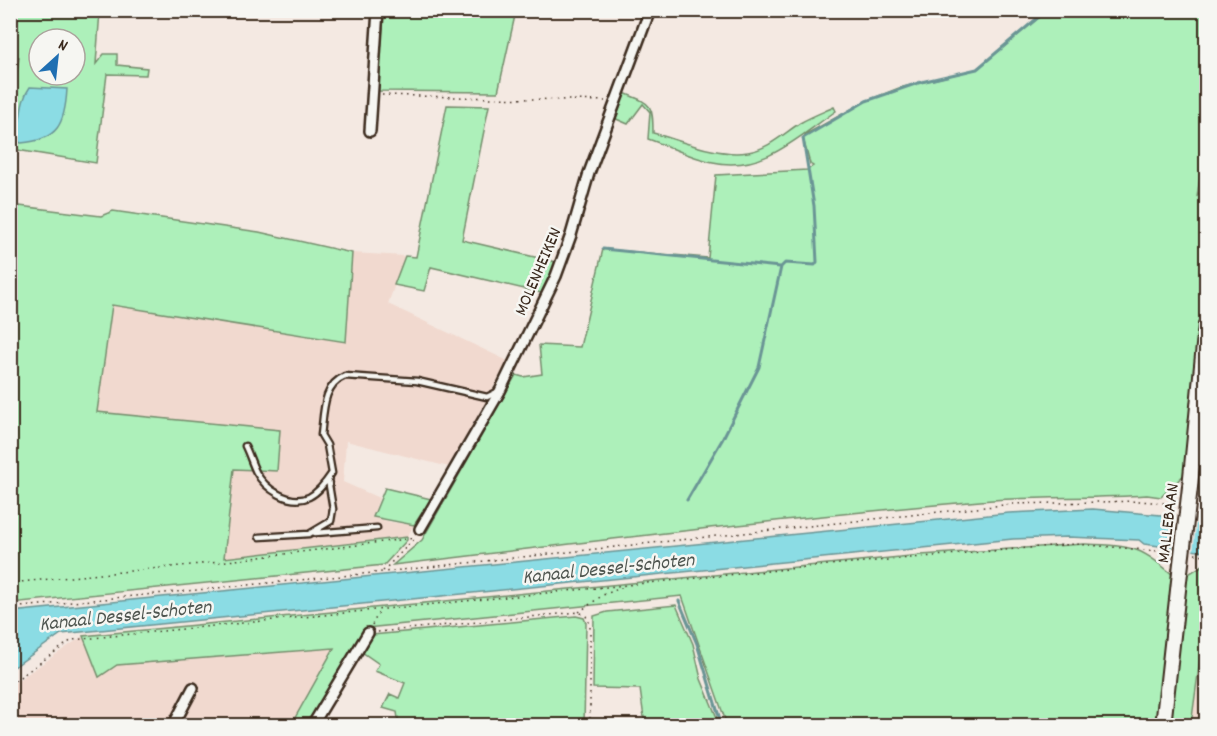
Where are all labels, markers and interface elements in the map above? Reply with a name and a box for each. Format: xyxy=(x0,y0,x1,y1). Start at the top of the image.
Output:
north arrow xyxy=(27,27,87,87)
text: N xyxy=(54,34,72,58)
street label: MOLENHEIKEN xyxy=(509,224,569,320)
street label: MALLEBAAN xyxy=(1152,482,1187,565)
water label: Kanaal Dessel-Schoten xyxy=(521,547,696,593)
water label: Kanaal Dessel-Schoten xyxy=(38,594,213,640)

